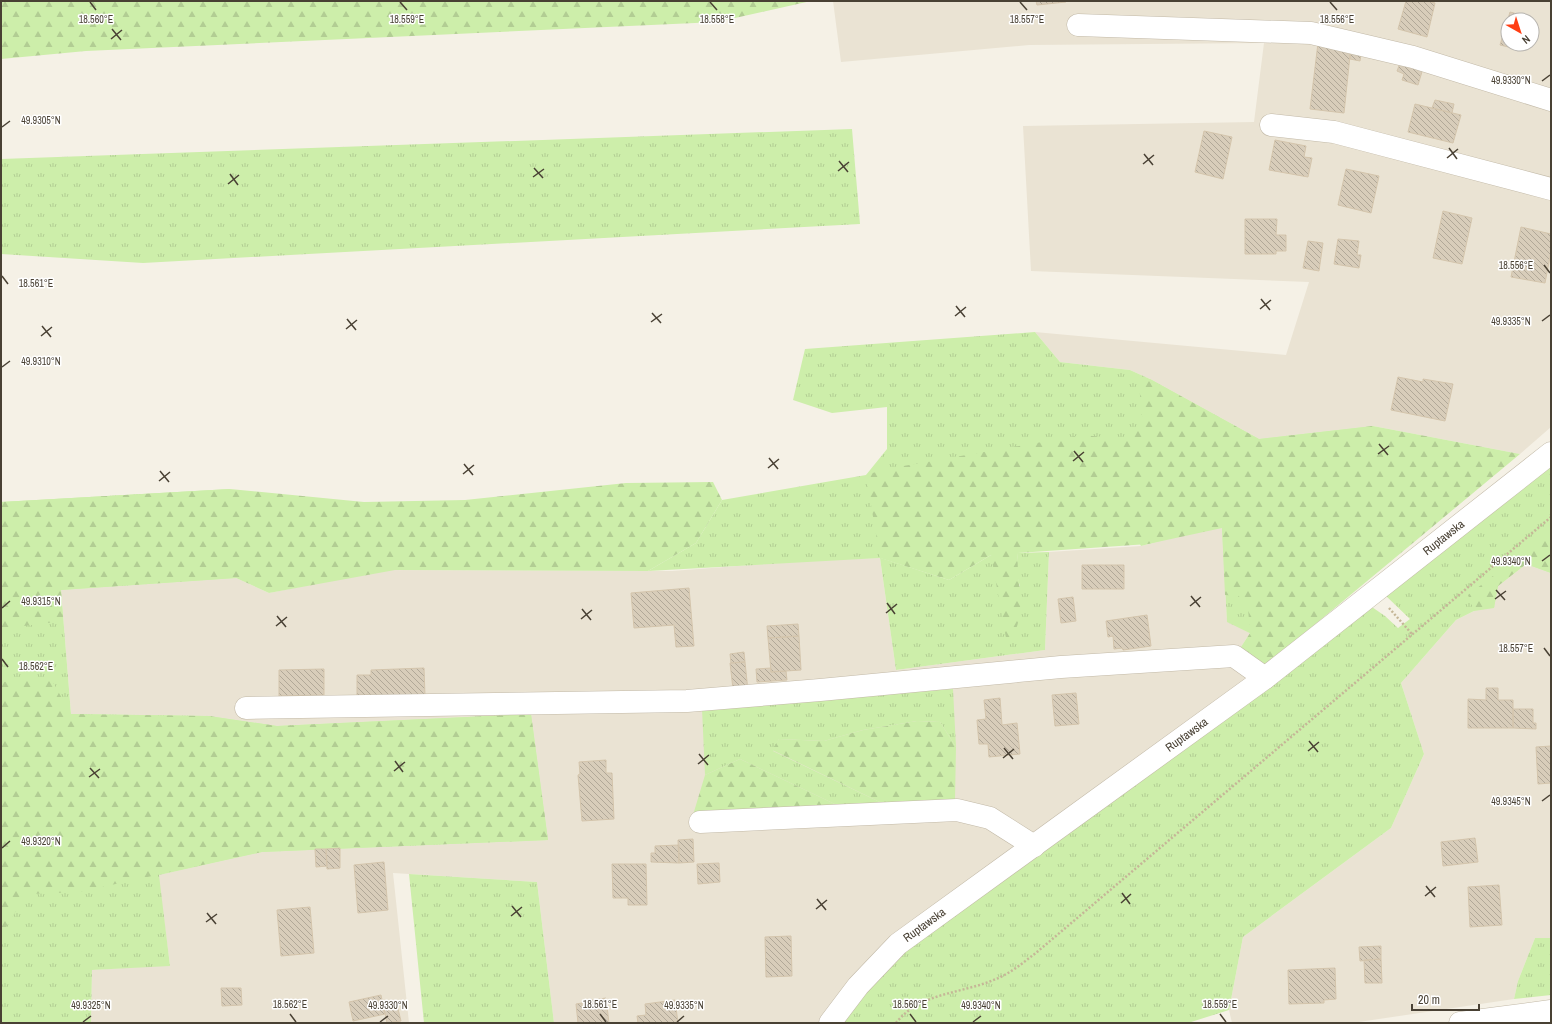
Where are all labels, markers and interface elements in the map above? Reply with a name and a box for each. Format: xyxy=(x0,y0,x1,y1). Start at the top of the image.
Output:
north arrow xyxy=(1500,12,1540,52)
text: 18.560°E xyxy=(79,13,113,26)
text: 18.559°E xyxy=(390,13,424,26)
text: 18.558°E xyxy=(700,13,734,26)
text: 18.557°E xyxy=(1010,13,1044,26)
text: 18.556°E xyxy=(1320,13,1354,26)
text: N xyxy=(1519,32,1533,47)
text: 49.9330°N xyxy=(1491,74,1531,87)
text: 49.9305°N xyxy=(21,114,61,127)
text: 18.556°E xyxy=(1499,259,1533,272)
text: 18.561°E xyxy=(19,277,53,290)
text: 49.9335°N xyxy=(1491,315,1531,328)
text: 49.9310°N xyxy=(21,355,61,368)
street label: Ruptawska xyxy=(1420,516,1468,559)
text: 49.9340°N xyxy=(1491,555,1531,568)
text: 49.9315°N xyxy=(21,595,61,608)
text: 18.557°E xyxy=(1499,642,1533,655)
text: 18.562°E xyxy=(19,660,53,673)
street label: Ruptawska xyxy=(1162,714,1212,756)
text: 49.9345°N xyxy=(1491,795,1531,808)
text: 49.9320°N xyxy=(21,835,61,848)
street label: Ruptawska xyxy=(900,904,949,946)
scale bar xyxy=(1412,986,1479,1012)
text: 20 m xyxy=(1418,992,1440,1008)
text: 18.562°E xyxy=(273,998,307,1011)
text: 18.561°E xyxy=(583,998,617,1011)
text: 18.560°E xyxy=(893,998,927,1011)
text: 18.559°E xyxy=(1203,998,1237,1011)
text: 49.9325°N xyxy=(71,999,111,1012)
text: 49.9330°N xyxy=(368,999,408,1012)
text: 49.9335°N xyxy=(664,999,704,1012)
text: 49.9340°N xyxy=(961,999,1001,1012)

